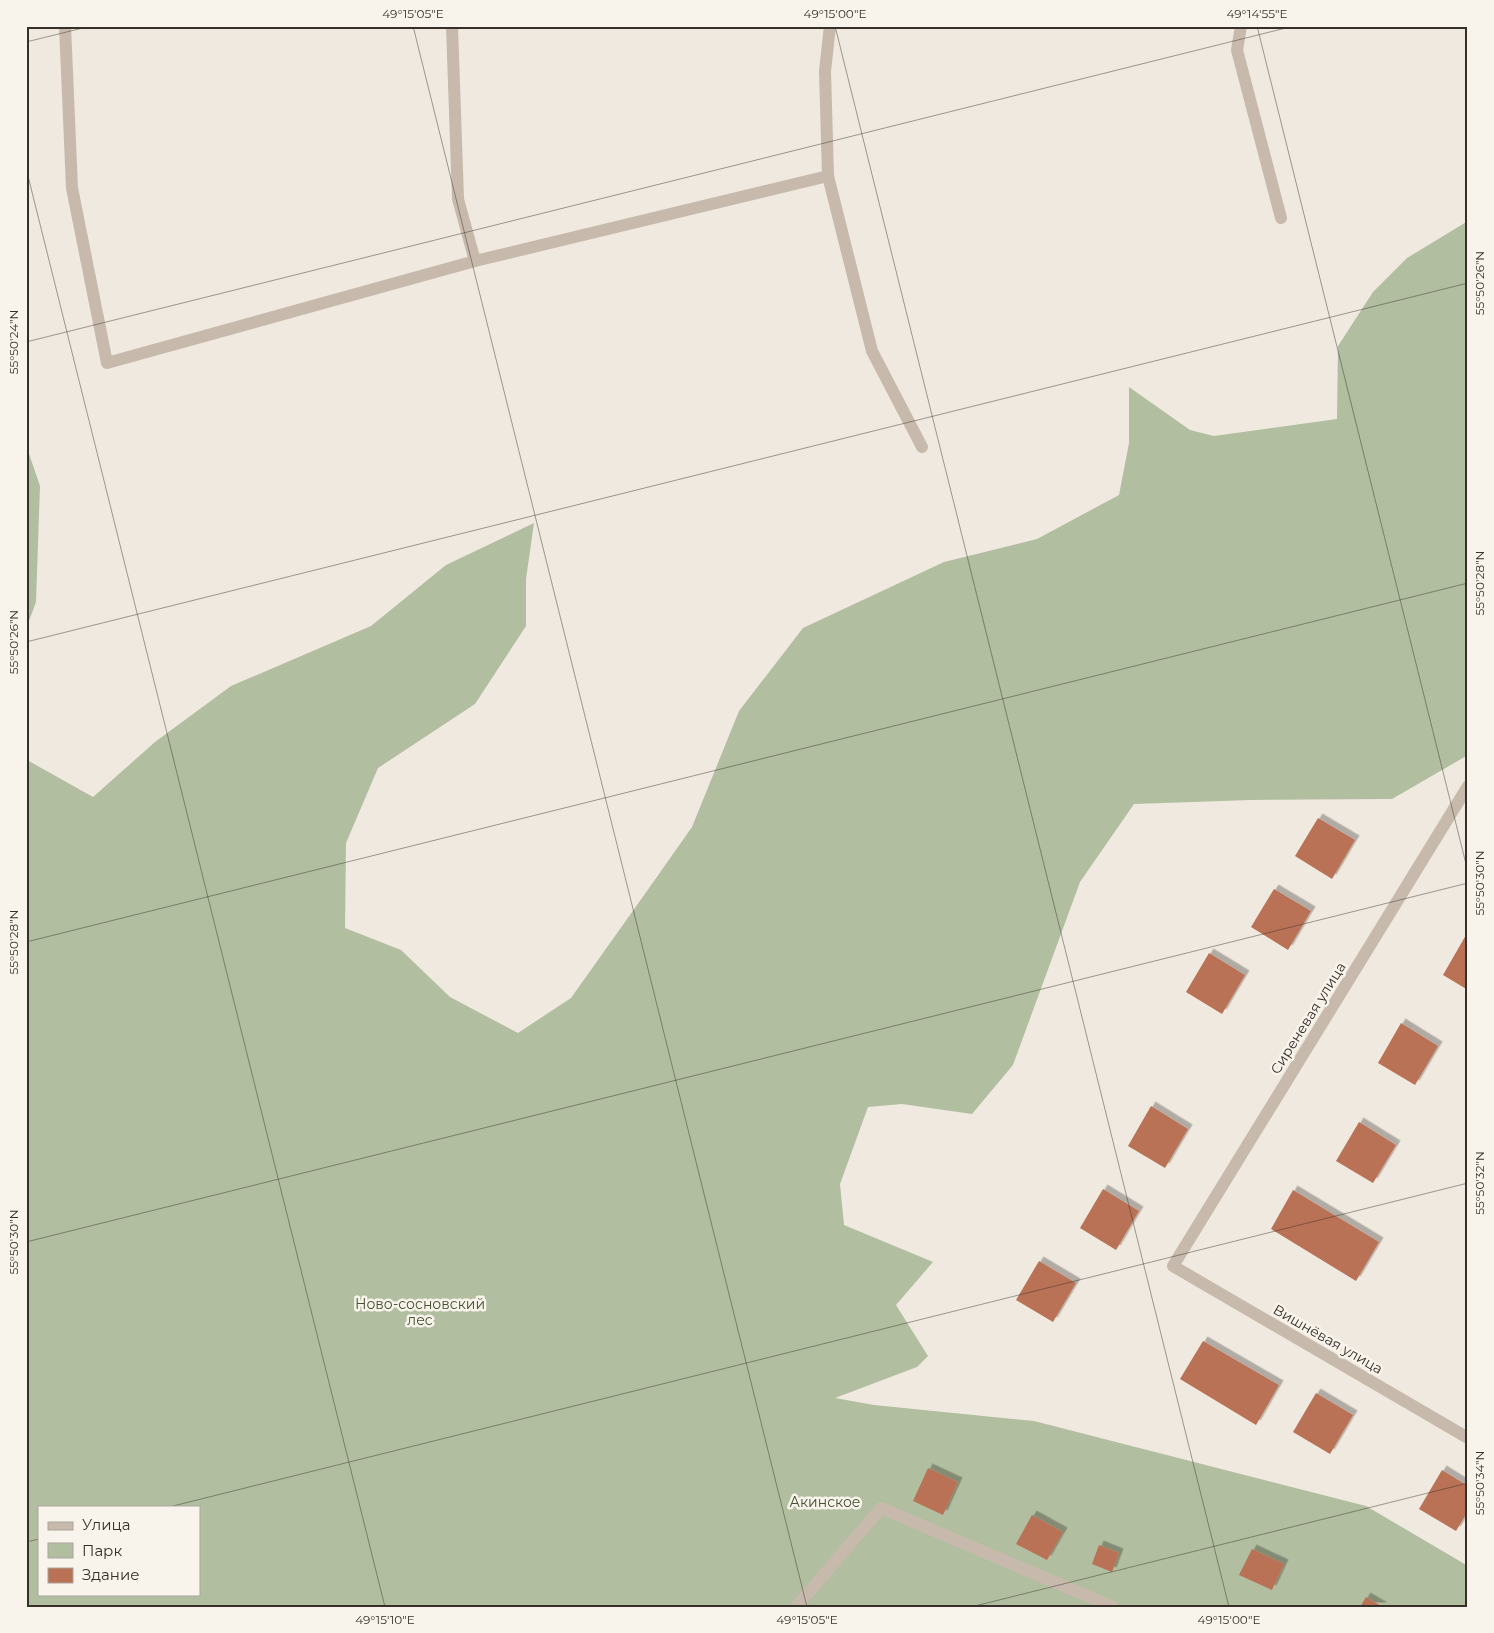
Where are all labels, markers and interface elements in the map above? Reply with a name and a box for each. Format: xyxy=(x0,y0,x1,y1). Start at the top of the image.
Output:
text: 49°15'05"E xyxy=(382,6,444,21)
text: 49°15'00"E xyxy=(804,6,866,21)
text: 49°14'55"E xyxy=(1226,6,1288,21)
text: 55°50'26"N xyxy=(1472,251,1487,315)
text: 55°50'24"N xyxy=(6,310,21,374)
text: 55°50'28"N xyxy=(1472,551,1487,615)
text: 55°50'26"N xyxy=(6,610,21,674)
text: 55°50'30"N xyxy=(1472,851,1487,915)
text: 55°50'28"N xyxy=(6,910,21,974)
street label: Сиреневая улица xyxy=(1266,959,1350,1077)
text: 55°50'32"N xyxy=(1472,1151,1487,1215)
text: 55°50'30"N xyxy=(6,1210,21,1274)
park label: Ново-сосновский лес xyxy=(355,1295,485,1329)
street label: Вишнёвая улица xyxy=(1270,1300,1386,1378)
text: 55°50'34"N xyxy=(1472,1451,1487,1515)
park label: Акинское xyxy=(790,1493,860,1511)
legend xyxy=(38,1506,200,1596)
text: Улица xyxy=(82,1515,130,1534)
text: Парк xyxy=(82,1541,122,1560)
text: Здание xyxy=(82,1565,140,1584)
text: 49°15'10"E xyxy=(355,1612,415,1627)
text: 49°15'05"E xyxy=(776,1612,838,1627)
text: 49°15'00"E xyxy=(1198,1612,1260,1627)

